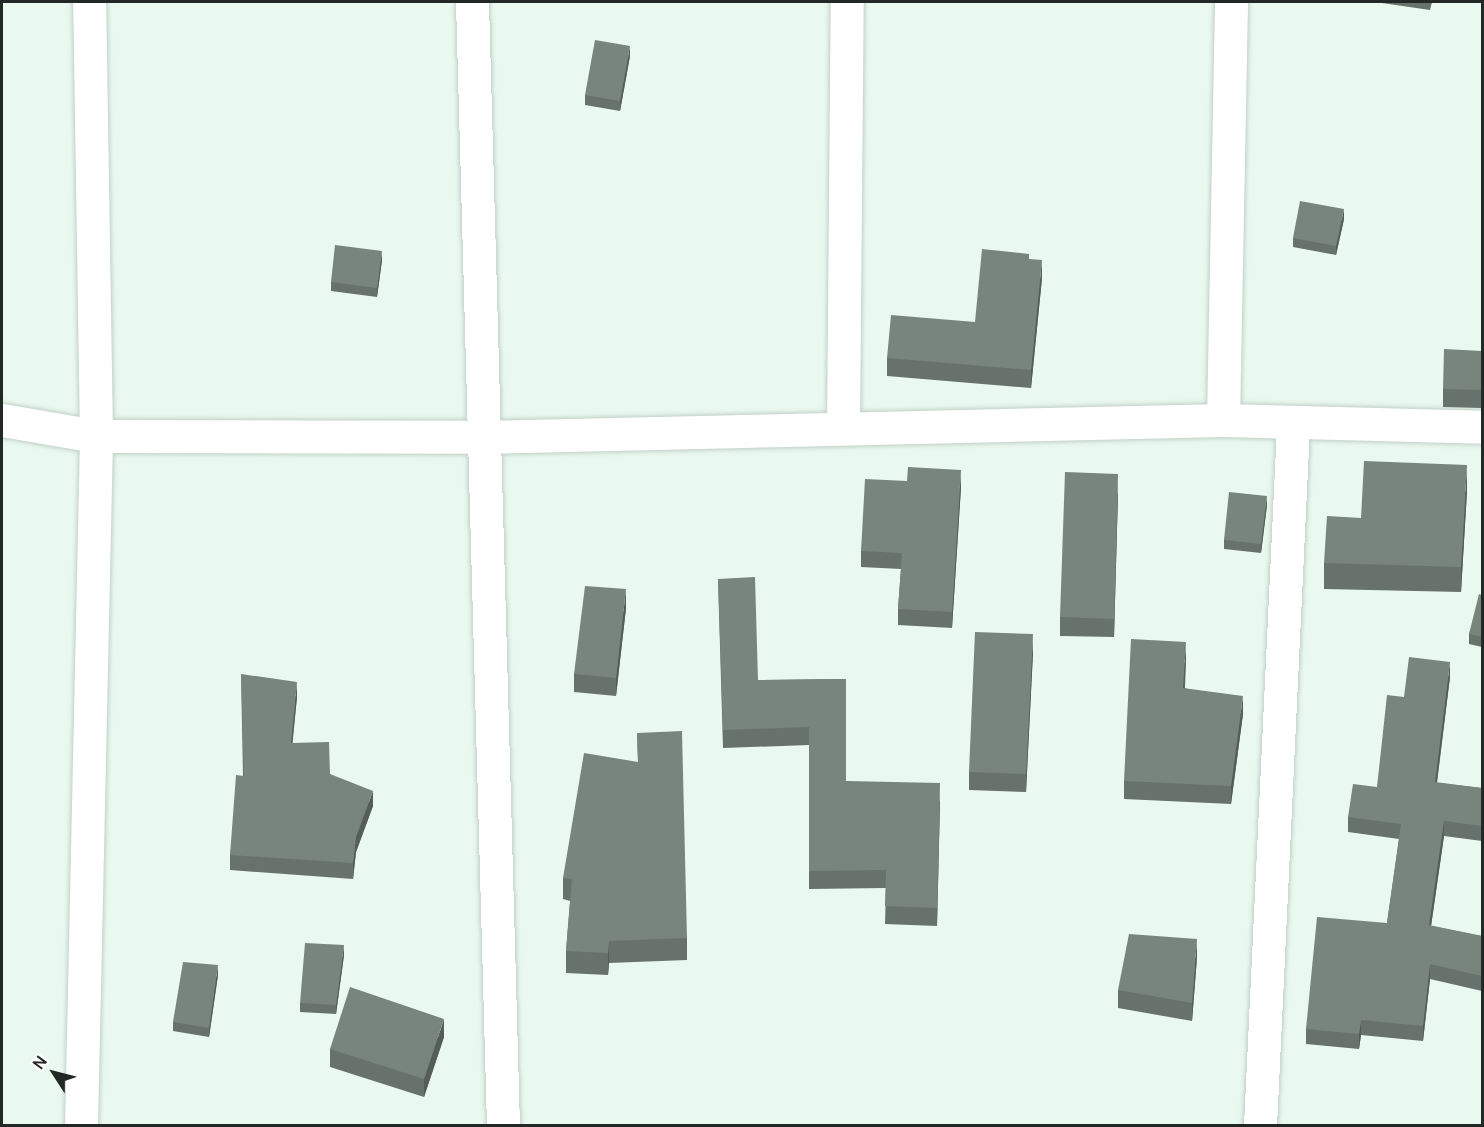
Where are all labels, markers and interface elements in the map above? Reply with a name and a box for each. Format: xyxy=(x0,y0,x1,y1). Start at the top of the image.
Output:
north arrow xyxy=(24,1043,84,1103)
text: N xyxy=(27,1051,52,1074)

